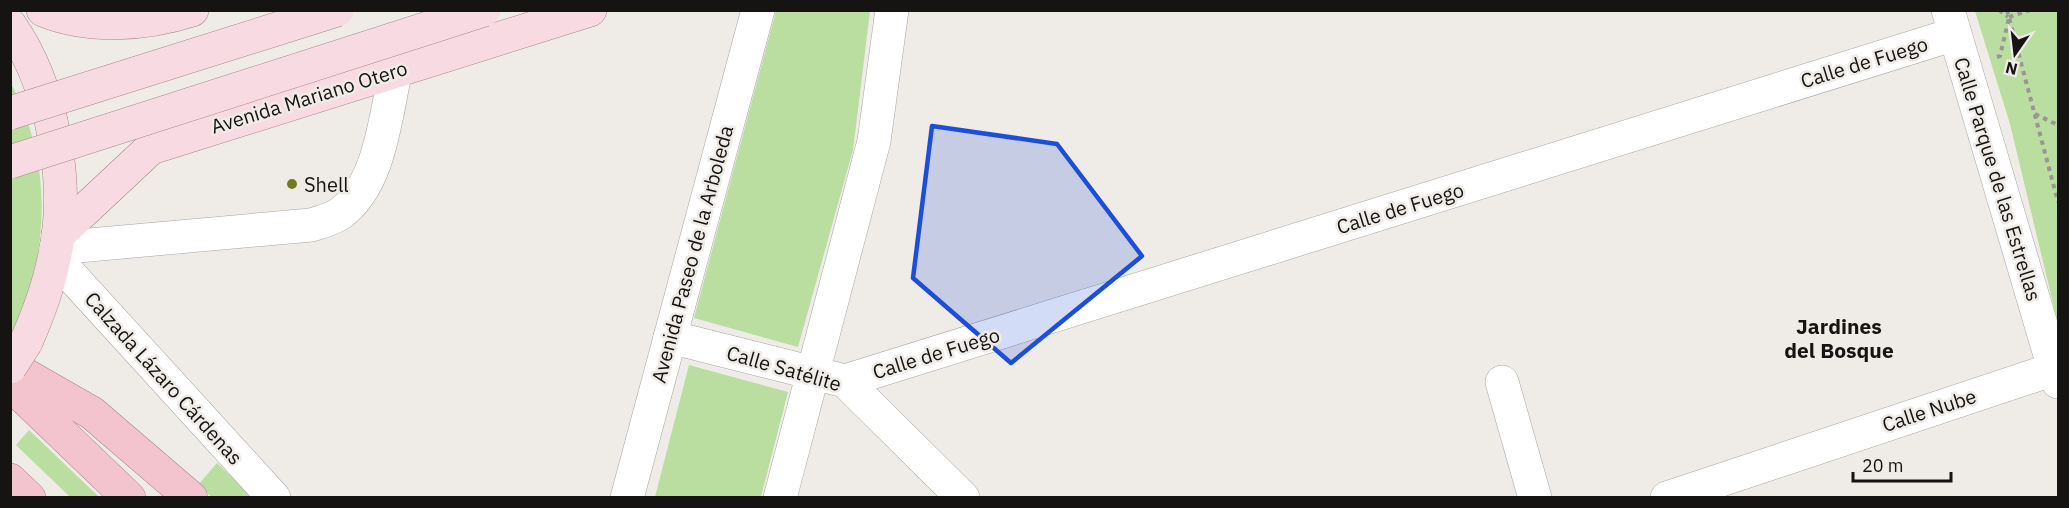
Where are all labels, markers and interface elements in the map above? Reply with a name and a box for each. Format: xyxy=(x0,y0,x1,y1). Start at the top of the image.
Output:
north arrow xyxy=(1985,24,2045,84)
street label: Calle de Fuego xyxy=(1797,30,1931,94)
street label: Avenida Mariano Otero xyxy=(207,54,411,140)
street label: Calle Parque de las Estrellas xyxy=(1948,54,2048,304)
text: N xyxy=(2003,57,2019,80)
street label: Avenida Paseo de la Arboleda xyxy=(645,122,739,386)
place label: Shell xyxy=(304,171,349,198)
street label: Calle de Fuego xyxy=(1333,176,1467,240)
marker: Shell xyxy=(285,177,299,191)
street label: Calzada Lázaro Cárdenas xyxy=(79,286,249,470)
district label: Jardines del Bosque xyxy=(1784,312,1894,364)
street label: Calle de Fuego xyxy=(869,321,1003,385)
street label: Calle Satélite xyxy=(723,339,845,397)
street label: Calle Nube xyxy=(1878,382,1980,438)
scale bar xyxy=(1853,445,1950,483)
text: 20 m xyxy=(1862,454,1904,477)

